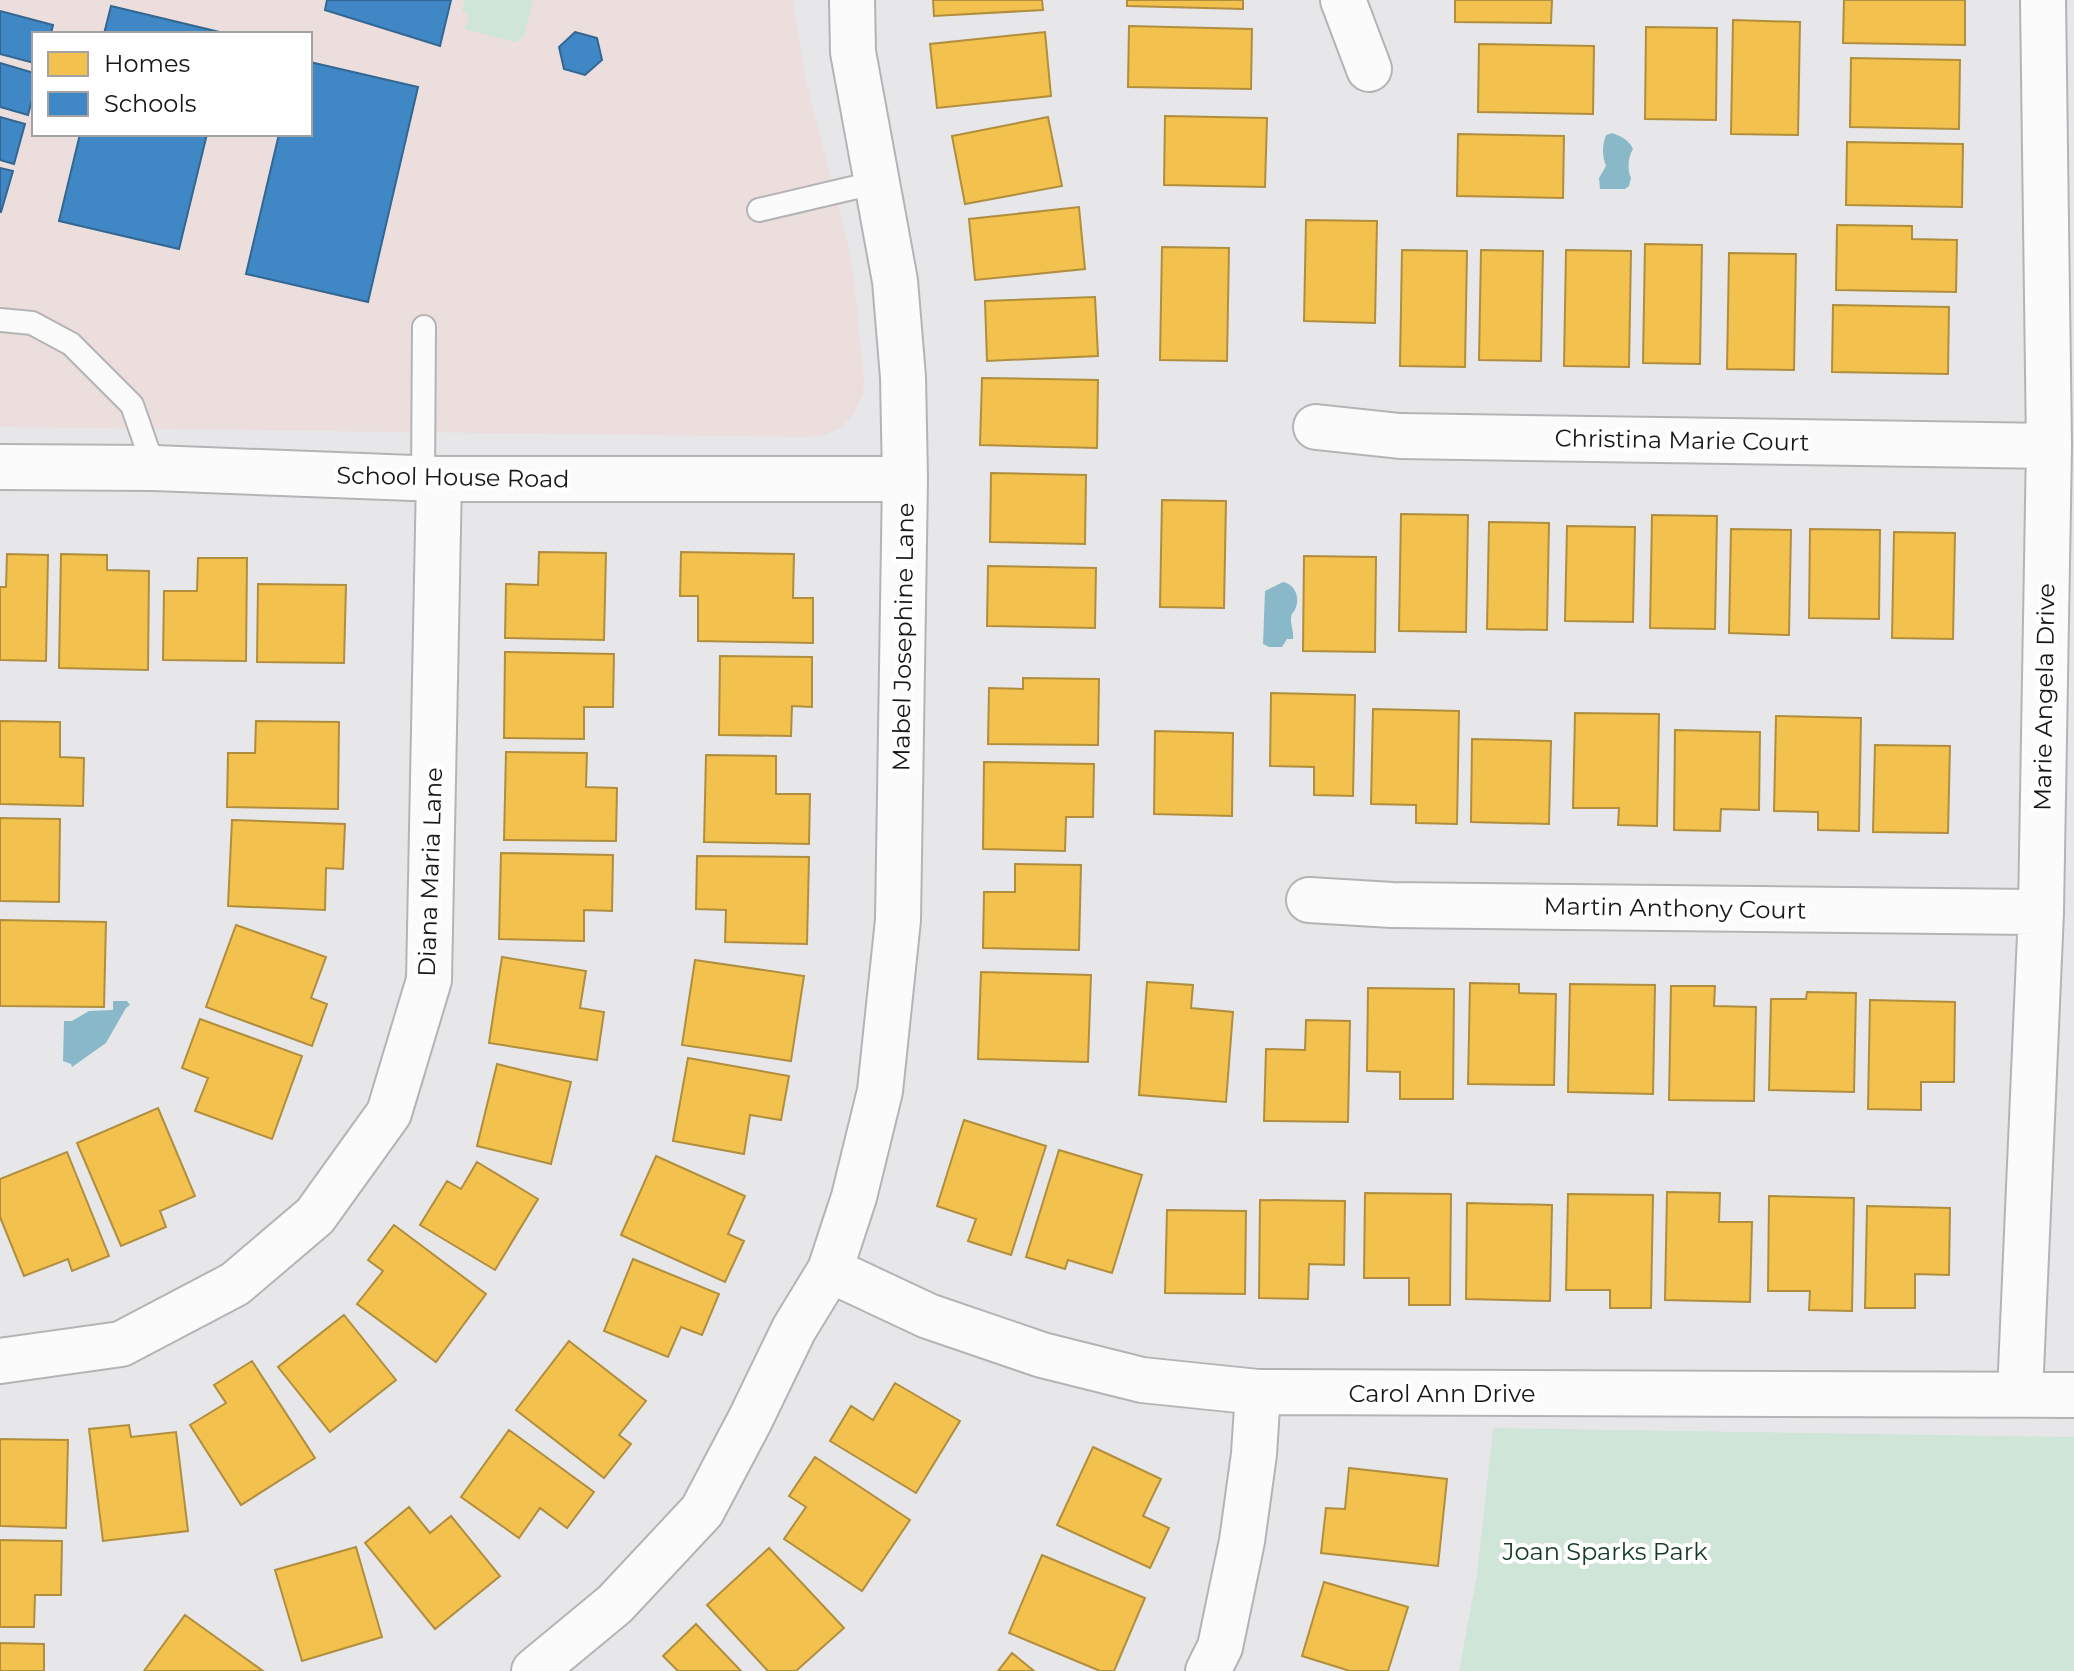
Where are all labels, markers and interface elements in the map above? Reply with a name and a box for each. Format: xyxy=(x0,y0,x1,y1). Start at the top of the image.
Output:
legend xyxy=(32,32,312,136)
text: Homes xyxy=(104,49,190,78)
text: Schools xyxy=(104,89,197,118)
street label: Christina Marie Court xyxy=(1554,423,1810,457)
street label: School House Road xyxy=(336,460,570,494)
street label: Mabel Josephine Lane xyxy=(886,502,920,772)
street label: Marie Angela Drive xyxy=(2028,583,2060,811)
street label: Diana Maria Lane xyxy=(412,767,448,977)
street label: Martin Anthony Court xyxy=(1543,891,1807,925)
street label: Carol Ann Drive xyxy=(1349,1379,1535,1408)
park label: Joan Sparks Park xyxy=(1502,1537,1708,1566)

